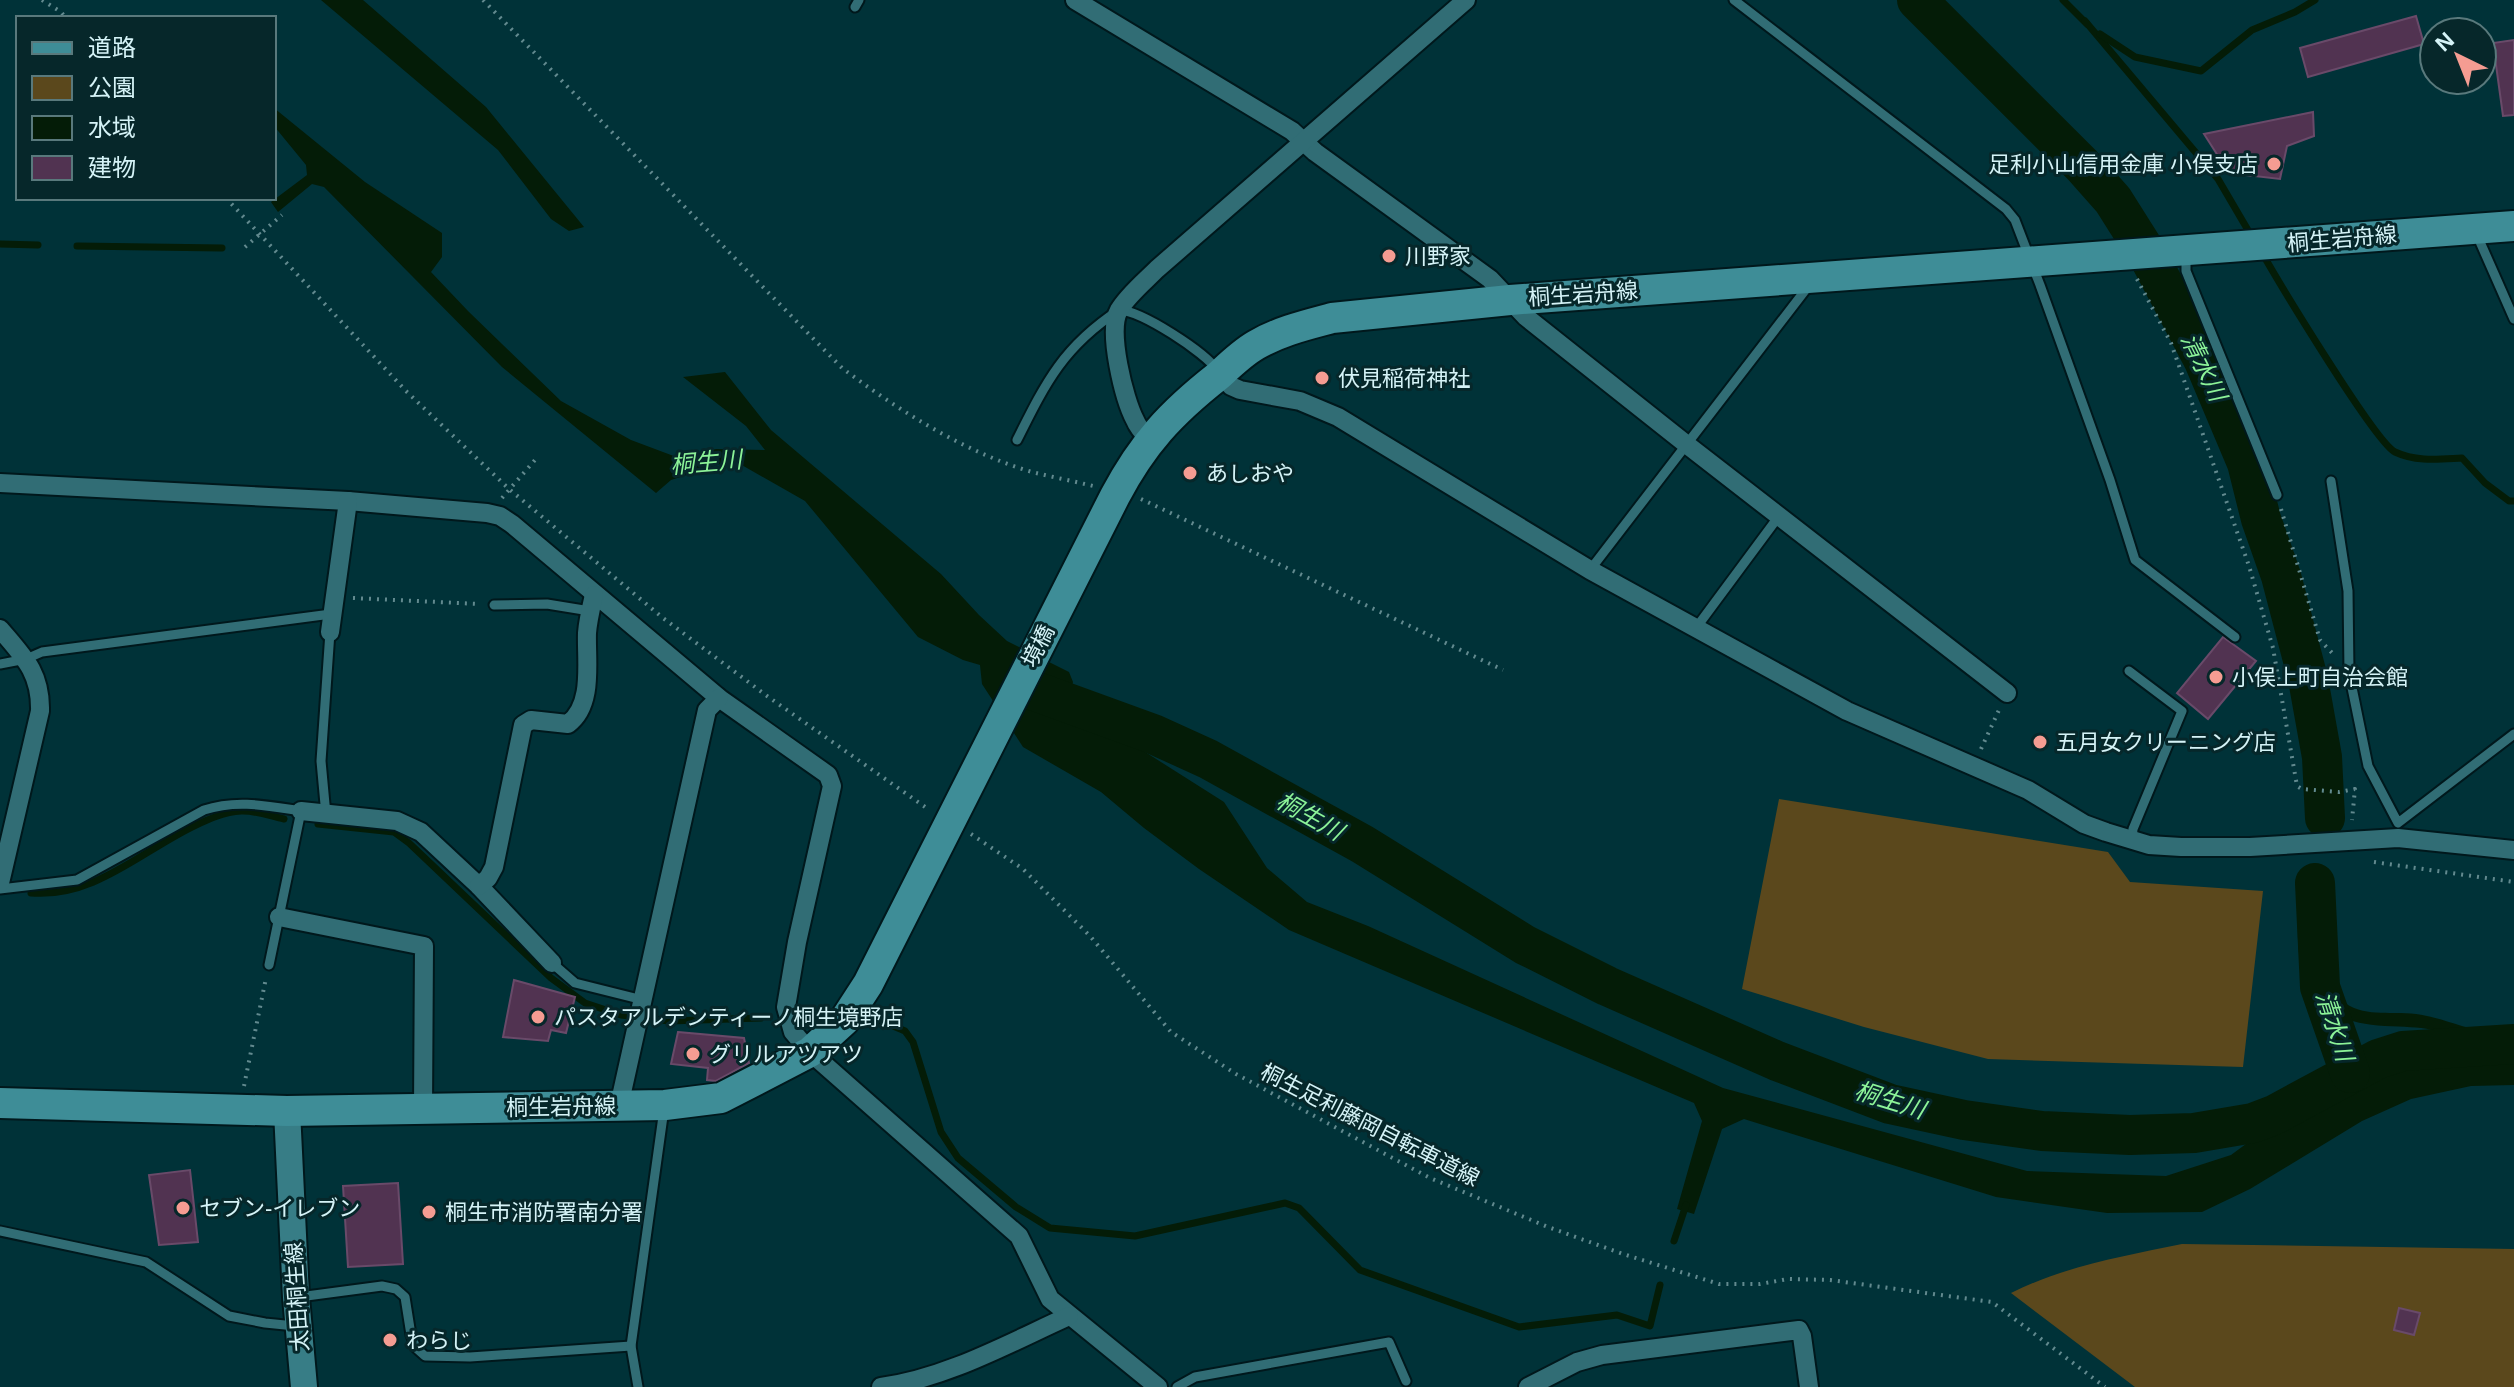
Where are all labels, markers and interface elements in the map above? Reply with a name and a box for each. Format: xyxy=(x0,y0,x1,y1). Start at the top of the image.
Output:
legend xyxy=(16,16,276,200)
north arrow xyxy=(2418,16,2498,96)
text: N xyxy=(2430,27,2459,56)
text: 道路 xyxy=(88,34,136,61)
text: 公園 xyxy=(88,74,136,101)
text: 水域 xyxy=(88,114,136,141)
place label: 足利小山信用金庫 小俣支店 xyxy=(1988,152,2258,177)
text: 建物 xyxy=(88,154,136,181)
marker: 足利小山信用金庫 小俣支店 xyxy=(2265,155,2283,173)
street label: 桐生岩舟線 xyxy=(2286,222,2398,256)
place label: 川野家 xyxy=(1405,244,1471,269)
marker: 川野家 xyxy=(1380,247,1398,265)
street label: 桐生岩舟線 xyxy=(1527,278,1639,310)
water label: 清水川 xyxy=(2176,329,2233,408)
place label: 伏見稲荷神社 xyxy=(1338,366,1470,391)
marker: 伏見稲荷神社 xyxy=(1313,369,1331,387)
water label: 桐生川 xyxy=(669,445,746,479)
place label: あしおや xyxy=(1206,461,1294,486)
marker: あしおや xyxy=(1181,464,1199,482)
street label: 境橋 xyxy=(1017,621,1059,671)
place label: 小俣上町自治会館 xyxy=(2232,665,2408,690)
marker: 小俣上町自治会館 xyxy=(2207,668,2225,686)
place label: 五月女クリーニング店 xyxy=(2056,730,2276,755)
marker: 五月女クリーニング店 xyxy=(2031,733,2049,751)
water label: 桐生川 xyxy=(1272,787,1351,847)
water label: 清水川 xyxy=(2311,988,2360,1067)
place label: パスタアルデンティーノ桐生境野店 xyxy=(554,1005,903,1030)
marker: パスタアルデンティーノ桐生境野店 xyxy=(529,1008,547,1026)
place label: グリルアツアツ xyxy=(709,1042,863,1067)
marker: グリルアツアツ xyxy=(684,1045,702,1063)
street label: 桐生足利藤岡自転車道線 xyxy=(1257,1059,1483,1191)
water label: 桐生川 xyxy=(1852,1077,1931,1124)
street label: 桐生岩舟線 xyxy=(506,1094,616,1120)
place label: セブン-イレブン xyxy=(199,1196,360,1221)
marker: セブン-イレブン xyxy=(174,1199,192,1217)
place label: 桐生市消防署南分署 xyxy=(445,1200,643,1225)
marker: 桐生市消防署南分署 xyxy=(420,1203,438,1221)
street label: 太田桐生線 xyxy=(281,1241,313,1353)
place label: わらじ xyxy=(406,1328,472,1353)
marker: わらじ xyxy=(381,1331,399,1349)

